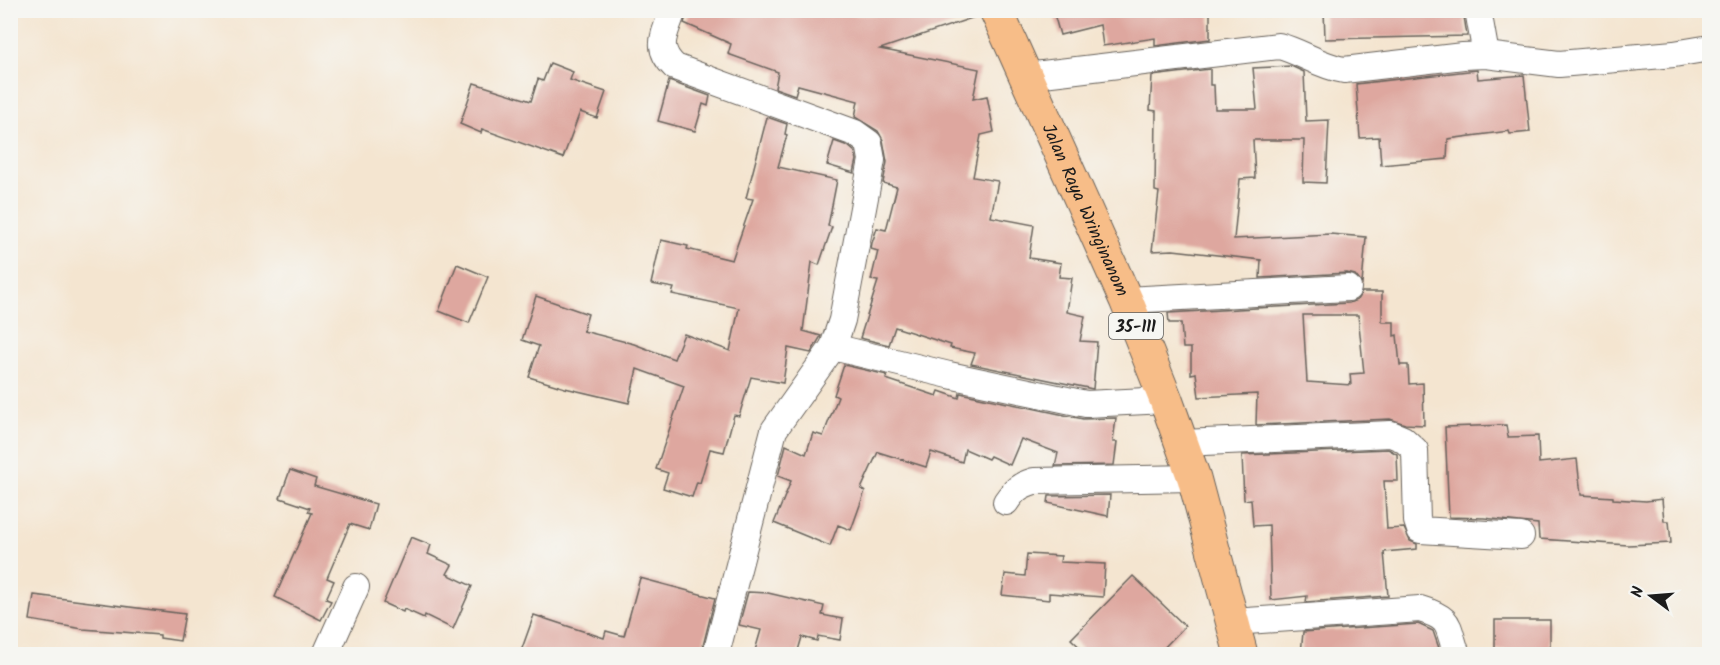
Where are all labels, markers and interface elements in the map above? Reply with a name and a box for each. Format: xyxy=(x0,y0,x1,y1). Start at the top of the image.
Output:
street label: Jalan Raya Wringinanom xyxy=(1033,119,1136,302)
road number: 35-111 xyxy=(1109,313,1163,339)
north arrow xyxy=(1621,566,1681,626)
text: N xyxy=(1625,584,1651,601)

